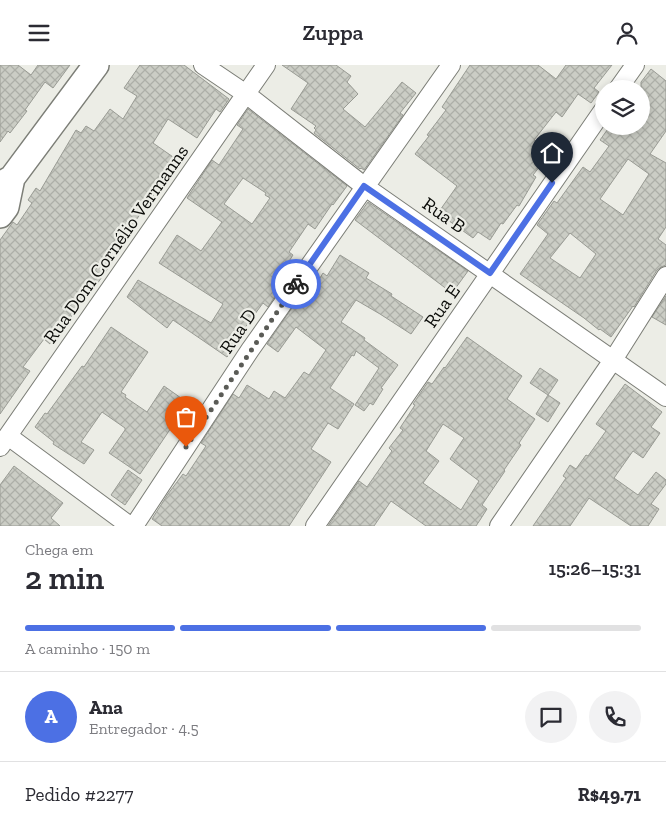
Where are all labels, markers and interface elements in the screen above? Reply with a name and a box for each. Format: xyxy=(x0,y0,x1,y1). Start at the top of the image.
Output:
icon: menu xyxy=(25,19,53,47)
text: Zuppa xyxy=(303,19,363,46)
icon: person xyxy=(613,19,641,47)
map controls xyxy=(595,80,650,135)
button: layers xyxy=(595,80,650,135)
pin xyxy=(531,132,573,183)
icon: home xyxy=(538,139,566,167)
street label: Rua Dom Cornélio Vermanns xyxy=(39,140,193,348)
street label: Rua B xyxy=(418,192,470,238)
courier xyxy=(271,259,321,309)
icon: bike xyxy=(282,270,310,298)
street label: Rua E xyxy=(419,280,465,332)
street label: Rua D xyxy=(215,304,261,358)
pin xyxy=(165,396,207,447)
icon: bag xyxy=(172,403,200,431)
text: Chega em xyxy=(25,540,93,559)
text: 15:26–15:31 xyxy=(548,557,641,580)
text: 2 min xyxy=(25,559,104,597)
text: A caminho · 150 m xyxy=(25,639,150,658)
button: chat xyxy=(525,691,577,743)
button: phone xyxy=(589,691,641,743)
text: Ana xyxy=(89,696,123,719)
text: A xyxy=(44,705,58,728)
text: Entregador · 4.5 xyxy=(89,719,199,738)
text: Pedido #2277 xyxy=(25,783,133,806)
text: R$49.71 xyxy=(578,783,641,806)

